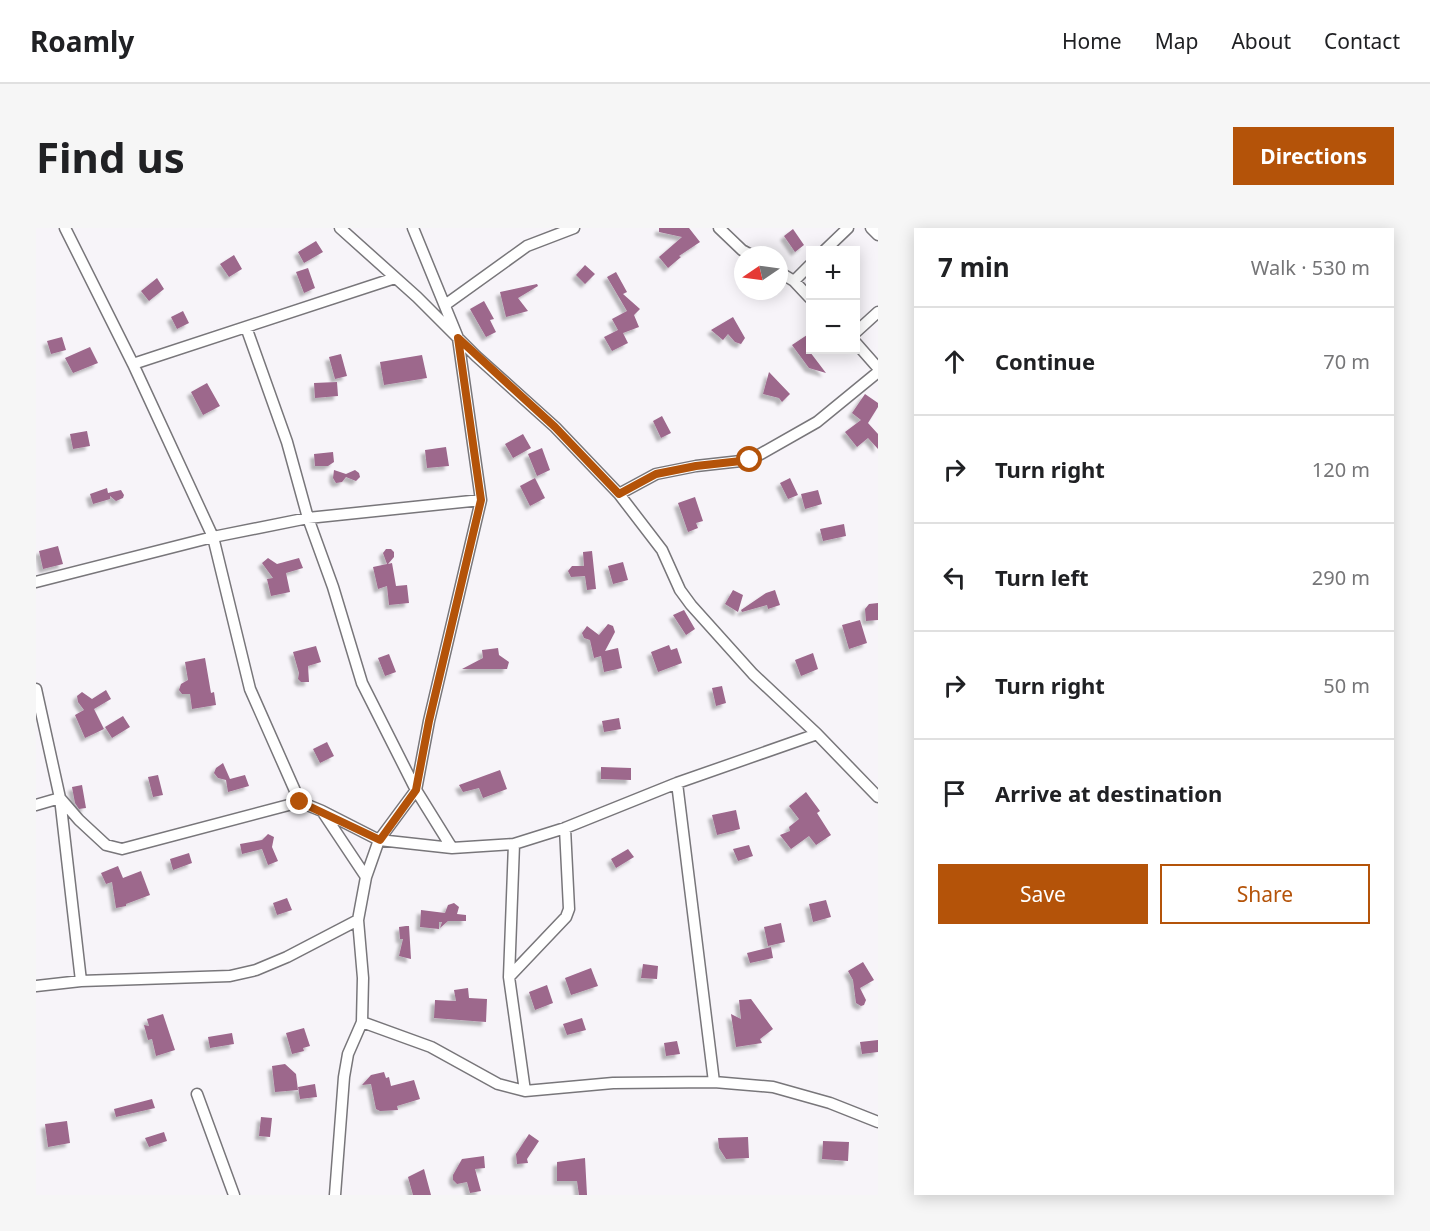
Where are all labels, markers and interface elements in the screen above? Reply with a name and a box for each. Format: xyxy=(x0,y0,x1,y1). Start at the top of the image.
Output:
text: Roamly xyxy=(30,22,134,60)
text: Home xyxy=(1062,27,1122,55)
text: Map xyxy=(1155,27,1198,55)
text: About xyxy=(1231,27,1291,55)
text: Contact xyxy=(1324,27,1400,55)
button: Directions xyxy=(1233,127,1394,185)
text: Find us xyxy=(36,128,185,185)
north arrow xyxy=(734,246,788,300)
map controls xyxy=(806,246,860,354)
button: + xyxy=(806,246,860,300)
text: 7 min xyxy=(938,249,1010,285)
text: Walk · 530 m xyxy=(1251,254,1370,281)
button: − xyxy=(806,300,860,354)
icon: ahead xyxy=(938,345,971,378)
text: Continue xyxy=(995,346,1095,376)
text: 70 m xyxy=(1323,348,1370,375)
route start xyxy=(736,446,762,472)
icon: right xyxy=(938,453,971,486)
text: Turn right xyxy=(995,454,1105,484)
text: 120 m xyxy=(1312,456,1370,483)
icon: left xyxy=(938,561,971,594)
text: Turn left xyxy=(995,562,1089,592)
text: 290 m xyxy=(1312,564,1370,591)
icon: right xyxy=(938,669,971,702)
text: Turn right xyxy=(995,670,1105,700)
text: 50 m xyxy=(1323,672,1370,699)
icon: arrive xyxy=(938,777,971,810)
text: Arrive at destination xyxy=(995,778,1222,808)
route end xyxy=(286,788,312,814)
button: Save xyxy=(938,864,1148,924)
button: Share xyxy=(1160,864,1370,924)

